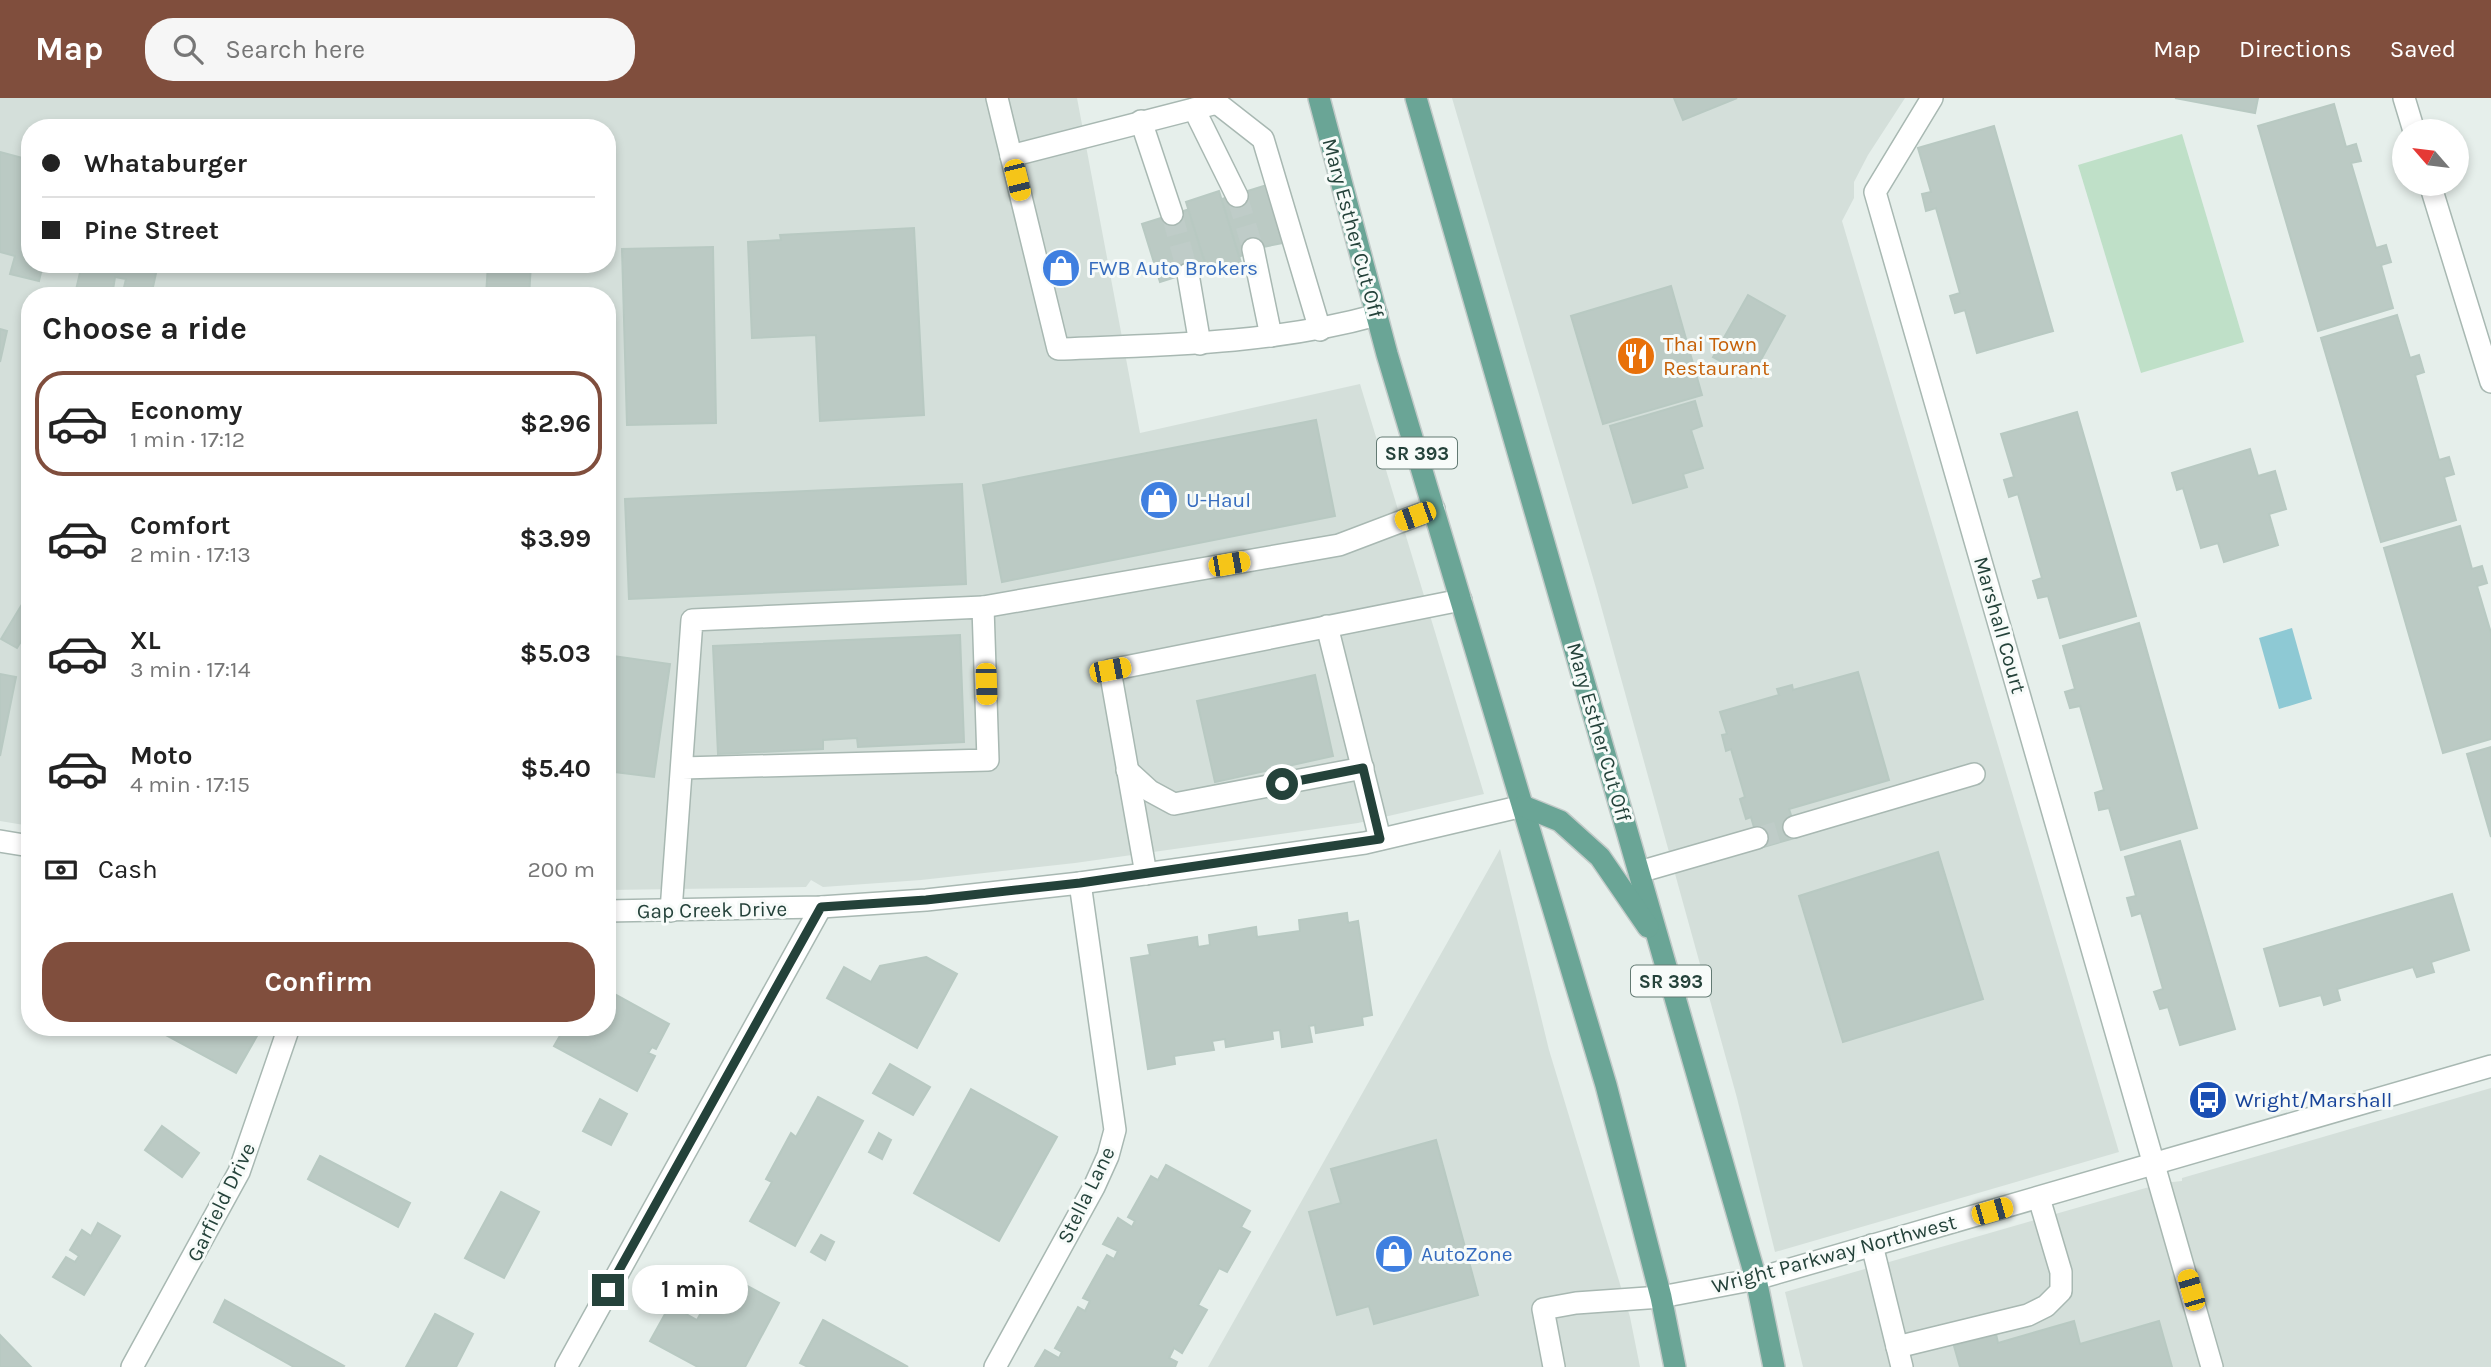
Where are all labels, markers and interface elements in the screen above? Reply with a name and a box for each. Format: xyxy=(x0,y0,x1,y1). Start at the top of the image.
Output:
search box xyxy=(145,18,635,81)
text: Map xyxy=(35,30,103,68)
icon: search xyxy=(169,30,207,68)
text: Search here xyxy=(225,34,365,65)
text: Map xyxy=(2153,35,2201,63)
text: Directions xyxy=(2239,35,2352,63)
text: Saved xyxy=(2390,35,2456,63)
north arrow xyxy=(2392,119,2469,196)
map controls xyxy=(2392,119,2469,196)
street label: Mary Esther Cut Off xyxy=(1317,136,1389,321)
text: Whataburger xyxy=(84,148,247,179)
car xyxy=(1002,157,1033,203)
text: Pine Street xyxy=(84,215,219,246)
shop icon: FWB Auto Brokers xyxy=(1040,247,1082,289)
place label: FWB Auto Brokers xyxy=(1088,256,1258,280)
text: Choose a ride xyxy=(42,310,247,347)
place label: Thai Town Restaurant xyxy=(1663,332,1770,380)
restaurant icon: Thai Town Restaurant xyxy=(1615,335,1657,377)
icon: car xyxy=(46,392,109,455)
text: Economy xyxy=(130,395,242,426)
text: $2.96 xyxy=(520,408,591,439)
text: 1 min · 17:12 xyxy=(130,426,245,453)
road number: SR 393 xyxy=(1377,438,1457,468)
shop icon: U-Haul xyxy=(1138,479,1180,521)
place label: U-Haul xyxy=(1186,488,1251,512)
car xyxy=(1392,499,1439,533)
icon: car xyxy=(46,507,109,570)
text: Comfort xyxy=(130,510,231,541)
text: $3.99 xyxy=(520,523,591,554)
text: 2 min · 17:13 xyxy=(130,541,251,568)
car xyxy=(1207,550,1252,578)
street label: Marshall Court xyxy=(1969,554,2031,696)
icon: car xyxy=(46,622,109,685)
text: XL xyxy=(130,625,161,656)
text: $5.03 xyxy=(520,638,591,669)
street label: Mary Esther Cut Off xyxy=(1562,640,1636,825)
text: 3 min · 17:14 xyxy=(130,656,250,683)
car xyxy=(1088,656,1133,684)
car xyxy=(975,663,998,705)
icon: car xyxy=(46,737,109,800)
text: Moto xyxy=(130,740,192,771)
text: $5.40 xyxy=(520,753,591,784)
route start xyxy=(1266,768,1298,800)
text: 4 min · 17:15 xyxy=(130,771,250,798)
icon: cash xyxy=(42,851,80,889)
text: Cash xyxy=(98,854,158,885)
text: 200 m xyxy=(527,856,595,883)
street label: Gap Creek Drive xyxy=(637,897,787,923)
button: Confirm xyxy=(42,942,595,1022)
road number: SR 393 xyxy=(1631,966,1711,996)
bus stop icon: Wright/Marshall xyxy=(2187,1079,2229,1121)
place label: Wright/Marshall xyxy=(2235,1088,2392,1112)
street label: Garfield Drive xyxy=(182,1139,260,1265)
street label: Stella Lane xyxy=(1052,1143,1120,1247)
car xyxy=(1969,1195,2016,1227)
street label: Wright Parkway Northwest xyxy=(1709,1210,1959,1298)
shop icon: AutoZone xyxy=(1373,1233,1415,1275)
place label: AutoZone xyxy=(1421,1242,1513,1266)
callout: 1 min xyxy=(632,1266,748,1314)
car xyxy=(2176,1267,2207,1313)
route end xyxy=(592,1274,624,1306)
text: 1 min xyxy=(661,1276,719,1303)

